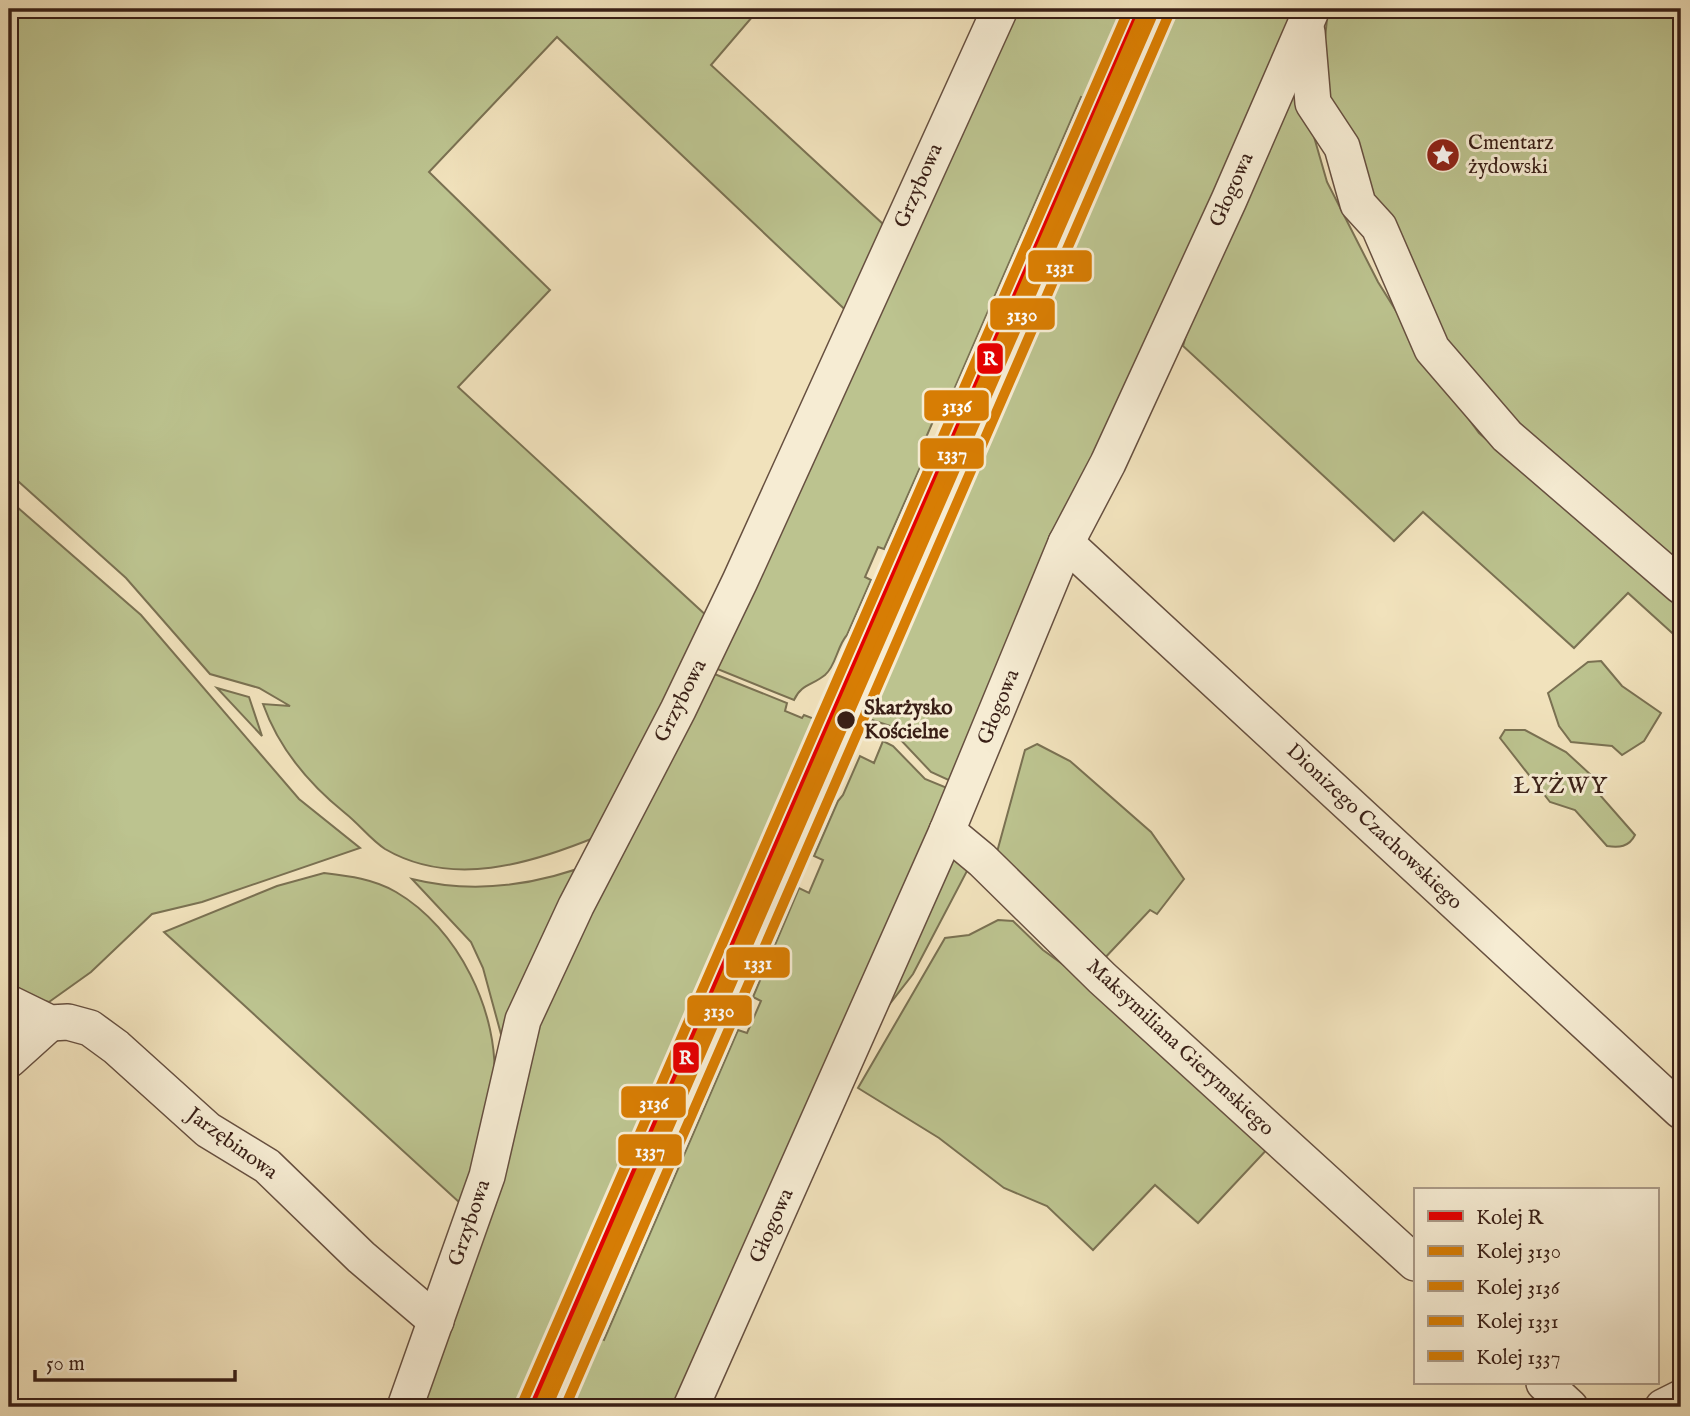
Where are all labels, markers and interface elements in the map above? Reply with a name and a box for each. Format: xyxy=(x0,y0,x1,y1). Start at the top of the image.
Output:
place label: Cmentarz żydowski xyxy=(1468,130,1554,181)
place icon: Cmentarz żydowski xyxy=(1424,136,1462,174)
street label: Grzybowa xyxy=(888,139,950,232)
street label: Głogowa xyxy=(1204,148,1261,232)
line badge: 1331 xyxy=(1027,249,1093,283)
text: 1331 xyxy=(1046,256,1074,280)
line badge: 3130 xyxy=(989,297,1056,331)
text: 3130 xyxy=(1007,304,1037,328)
line badge: R xyxy=(976,342,1004,375)
text: R xyxy=(983,348,999,372)
line badge: 3136 xyxy=(923,389,990,422)
text: 3136 xyxy=(942,395,973,419)
line badge: 1337 xyxy=(919,437,985,470)
text: 1337 xyxy=(937,443,967,467)
street label: Grzybowa xyxy=(649,654,714,747)
street label: Głogowa xyxy=(972,665,1027,749)
place label: Skarżysko Kościelne xyxy=(864,695,953,746)
marker: Skarżysko Kościelne xyxy=(835,709,857,731)
street label: Dionizego Czachowskiego xyxy=(1280,738,1468,916)
district label: ŁYŻWY xyxy=(1513,772,1609,801)
line badge: 1331 xyxy=(725,946,791,979)
text: 1331 xyxy=(744,952,772,976)
street label: Maksymiliana Gierymskiego xyxy=(1080,954,1280,1142)
line badge: 3130 xyxy=(686,994,753,1027)
text: 3130 xyxy=(704,1000,734,1024)
line badge: R xyxy=(672,1041,700,1074)
text: R xyxy=(679,1047,695,1071)
line badge: 3136 xyxy=(620,1085,687,1119)
text: 3136 xyxy=(639,1092,670,1116)
street label: Jarzębinowa xyxy=(180,1101,284,1187)
line badge: 1337 xyxy=(617,1133,683,1167)
text: 1337 xyxy=(635,1140,665,1164)
street label: Grzybowa xyxy=(443,1175,498,1270)
street label: Głogowa xyxy=(744,1184,801,1268)
legend xyxy=(1414,1188,1658,1384)
text: Kolej R xyxy=(1476,1205,1544,1232)
text: Kolej 3130 xyxy=(1476,1239,1561,1266)
text: Kolej 3136 xyxy=(1476,1275,1561,1302)
text: Kolej 1331 xyxy=(1476,1309,1559,1336)
scale bar xyxy=(35,1339,234,1383)
text: Kolej 1337 xyxy=(1476,1345,1561,1372)
text: 50 m xyxy=(46,1351,85,1378)

